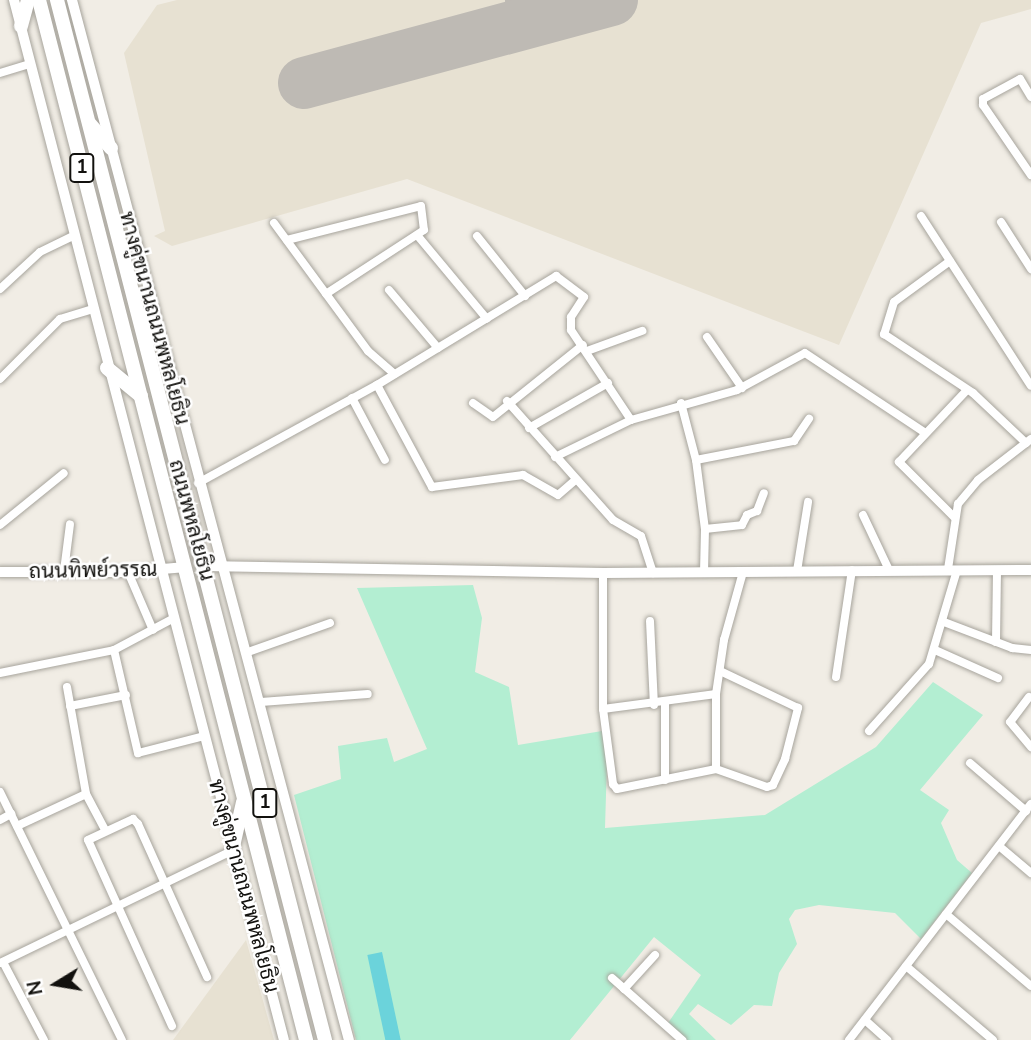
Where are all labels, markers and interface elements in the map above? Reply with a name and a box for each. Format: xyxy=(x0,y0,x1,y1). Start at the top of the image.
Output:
road number: 1 xyxy=(68,152,96,184)
street label: ทางคู่ขนานถนนพหลโยธิน xyxy=(114,209,196,427)
street label: ถนนพหลโยธิน xyxy=(164,457,220,583)
street label: ถนนทิพย์วรรณ xyxy=(29,556,157,584)
street label: ทางคู่ขนานถนนพหลโยธิน xyxy=(203,777,285,995)
road number: 1 xyxy=(251,788,279,818)
north arrow xyxy=(21,949,91,1019)
text: N xyxy=(21,979,50,997)

